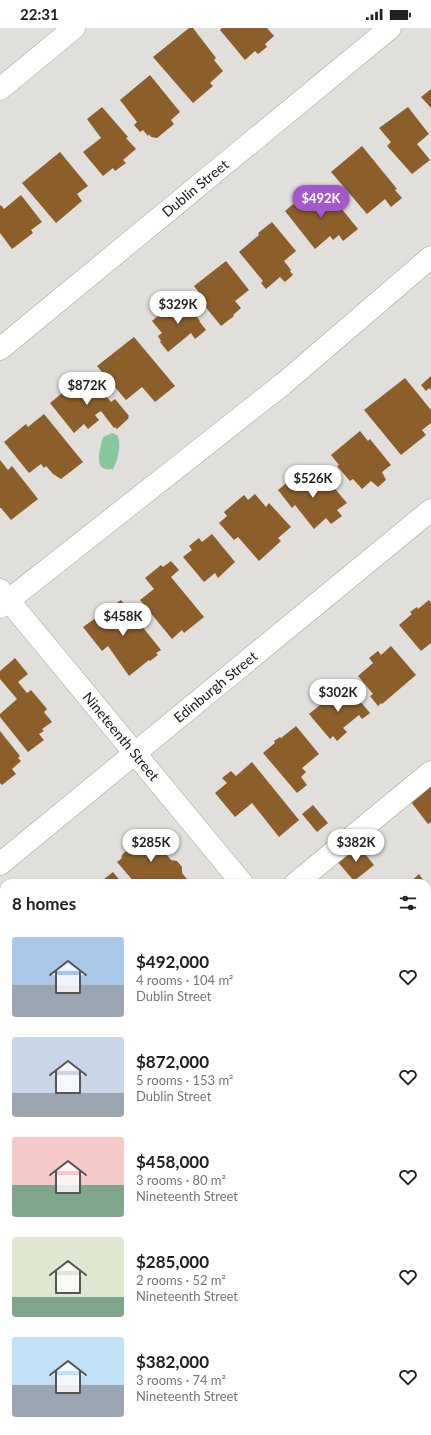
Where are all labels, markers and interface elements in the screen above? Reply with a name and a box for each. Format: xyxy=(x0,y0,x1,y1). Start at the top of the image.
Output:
text: 22:31 xyxy=(20,5,59,23)
street label: Dublin Street xyxy=(158,155,232,220)
pin: $492K xyxy=(293,185,349,219)
text: $492K xyxy=(301,190,341,206)
pin: $329K xyxy=(150,291,206,325)
text: $329K xyxy=(158,296,198,312)
pin: $872K xyxy=(59,372,115,406)
text: $872K xyxy=(67,377,107,393)
pin: $526K xyxy=(285,465,341,499)
text: $526K xyxy=(293,470,333,486)
pin: $458K xyxy=(95,603,151,637)
text: $458K xyxy=(103,608,143,624)
street label: Edinburgh Street xyxy=(170,647,260,726)
pin: $302K xyxy=(310,679,366,713)
text: $302K xyxy=(318,684,358,700)
street label: Nineteenth Street xyxy=(80,688,163,784)
pin: $285K xyxy=(123,829,179,863)
pin: $382K xyxy=(328,829,384,863)
text: $285K xyxy=(131,834,171,850)
text: $382K xyxy=(336,834,376,850)
icon: filters xyxy=(397,892,419,914)
text: 8 homes xyxy=(12,893,76,914)
text: $492,000 xyxy=(136,951,209,972)
icon: home xyxy=(44,953,92,1001)
icon: heart xyxy=(397,966,419,988)
text: 4 rooms · 104 m² xyxy=(136,972,233,988)
text: Dublin Street xyxy=(136,988,211,1004)
text: $872,000 xyxy=(136,1051,209,1072)
icon: home xyxy=(44,1053,92,1101)
icon: heart xyxy=(397,1066,419,1088)
text: 5 rooms · 153 m² xyxy=(136,1072,233,1088)
text: Dublin Street xyxy=(136,1088,211,1104)
text: $458,000 xyxy=(136,1151,209,1172)
icon: home xyxy=(44,1153,92,1201)
icon: heart xyxy=(397,1166,419,1188)
text: 3 rooms · 80 m² xyxy=(136,1172,226,1188)
text: Nineteenth Street xyxy=(136,1188,238,1204)
text: $285,000 xyxy=(136,1251,209,1272)
icon: home xyxy=(44,1253,92,1301)
icon: heart xyxy=(397,1266,419,1288)
text: 2 rooms · 52 m² xyxy=(136,1272,226,1288)
text: Nineteenth Street xyxy=(136,1288,238,1304)
text: $382,000 xyxy=(136,1351,209,1372)
icon: home xyxy=(44,1353,92,1401)
icon: heart xyxy=(397,1366,419,1388)
text: 3 rooms · 74 m² xyxy=(136,1372,226,1388)
text: Nineteenth Street xyxy=(136,1388,238,1404)

